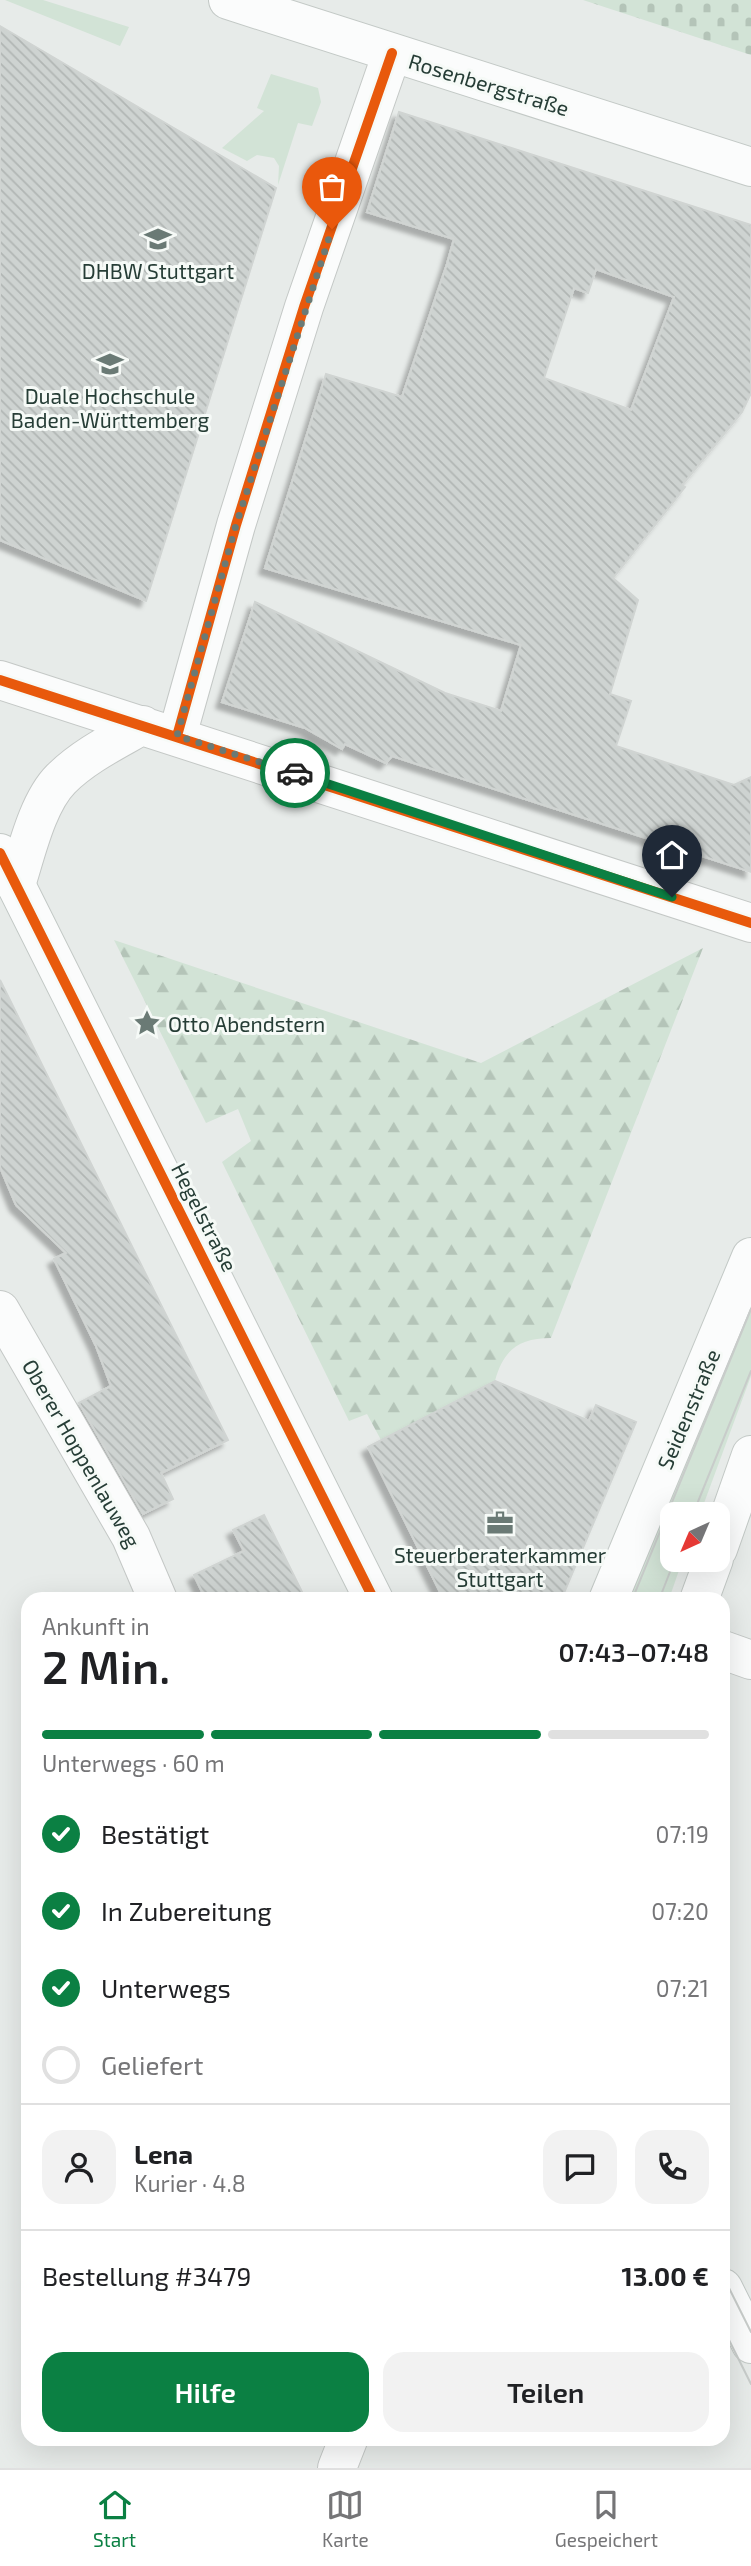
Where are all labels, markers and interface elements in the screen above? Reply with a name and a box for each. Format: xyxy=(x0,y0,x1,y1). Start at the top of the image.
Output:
street label: Rosenbergstraße xyxy=(406,48,572,120)
pin xyxy=(302,157,362,229)
icon: bag xyxy=(313,168,351,206)
school or university icon: DHBW Stuttgart xyxy=(143,224,173,254)
place label: DHBW Stuttgart xyxy=(82,258,234,283)
school or university icon: Duale Hochschule Baden-Württemberg xyxy=(95,349,125,379)
place label: Duale Hochschule Baden-Württemberg xyxy=(11,383,209,432)
courier xyxy=(260,738,330,808)
icon: car xyxy=(276,754,314,792)
pin xyxy=(642,825,702,897)
icon: home xyxy=(653,836,691,874)
place icon: Otto Abendstern xyxy=(132,1008,162,1038)
place label: Otto Abendstern xyxy=(168,1011,325,1036)
street label: Hegelstraße xyxy=(167,1159,243,1275)
street label: Seidenstraße xyxy=(652,1345,724,1473)
street label: Oberer Hoppenlauweg xyxy=(18,1354,146,1552)
north arrow xyxy=(660,1502,730,1572)
map controls xyxy=(660,1502,730,1572)
office icon: Steuerberaterkammer Stuttgart xyxy=(485,1508,515,1538)
place label: Steuerberaterkammer Stuttgart xyxy=(394,1542,607,1591)
text: Ankunft in xyxy=(42,1612,150,1640)
text: 07:43–07:48 xyxy=(559,1636,709,1667)
text: 2 Min. xyxy=(42,1638,170,1693)
text: Unterwegs · 60 m xyxy=(42,1749,225,1777)
icon: check xyxy=(42,1815,80,1853)
text: Bestätigt xyxy=(101,1818,209,1849)
text: 07:19 xyxy=(656,1820,709,1848)
icon: check xyxy=(42,1892,80,1930)
text: In Zubereitung xyxy=(101,1895,272,1926)
text: 07:20 xyxy=(651,1897,709,1925)
icon: check xyxy=(42,1969,80,2007)
text: Unterwegs xyxy=(101,1972,231,2003)
text: 07:21 xyxy=(656,1974,709,2002)
text: Geliefert xyxy=(101,2049,203,2080)
button: person xyxy=(42,2130,116,2204)
button: chat xyxy=(543,2130,617,2204)
button: phone xyxy=(635,2130,709,2204)
text: Lena xyxy=(134,2138,193,2169)
text: Kurier · 4.8 xyxy=(134,2169,246,2197)
text: Bestellung #3479 xyxy=(42,2260,251,2291)
text: 13.00 € xyxy=(622,2260,709,2291)
button: Hilfe xyxy=(42,2352,369,2432)
button: Teilen xyxy=(383,2352,709,2432)
tab: Start xyxy=(93,2486,136,2551)
tab: Karte xyxy=(322,2486,369,2551)
tab: Gespeichert xyxy=(555,2486,658,2551)

